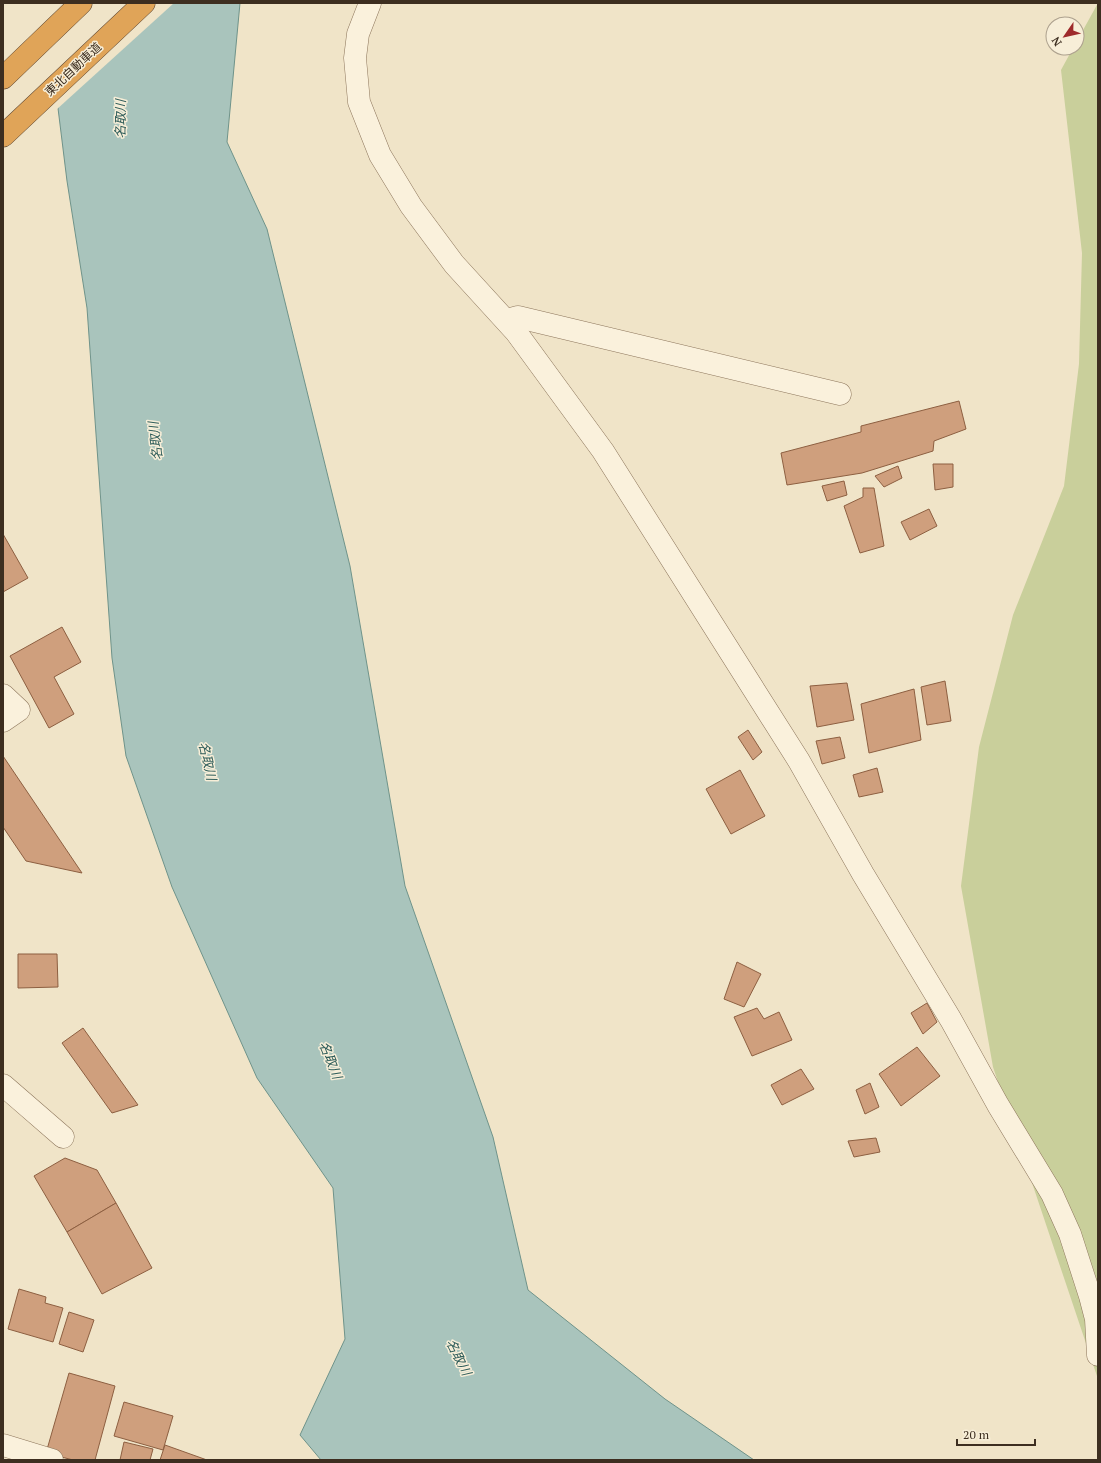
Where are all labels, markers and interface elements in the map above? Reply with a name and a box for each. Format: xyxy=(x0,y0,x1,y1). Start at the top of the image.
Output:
north arrow xyxy=(1045,16,1085,56)
text: N xyxy=(1048,34,1065,49)
street label: 東北自動車道 xyxy=(42,39,104,99)
water label: 名取川 xyxy=(111,97,129,139)
water label: 名取川 xyxy=(143,419,166,461)
water label: 名取川 xyxy=(195,740,222,784)
water label: 名取川 xyxy=(315,1039,347,1083)
water label: 名取川 xyxy=(442,1336,477,1380)
scale bar xyxy=(957,1421,1035,1447)
text: 20 m xyxy=(963,1427,990,1442)

